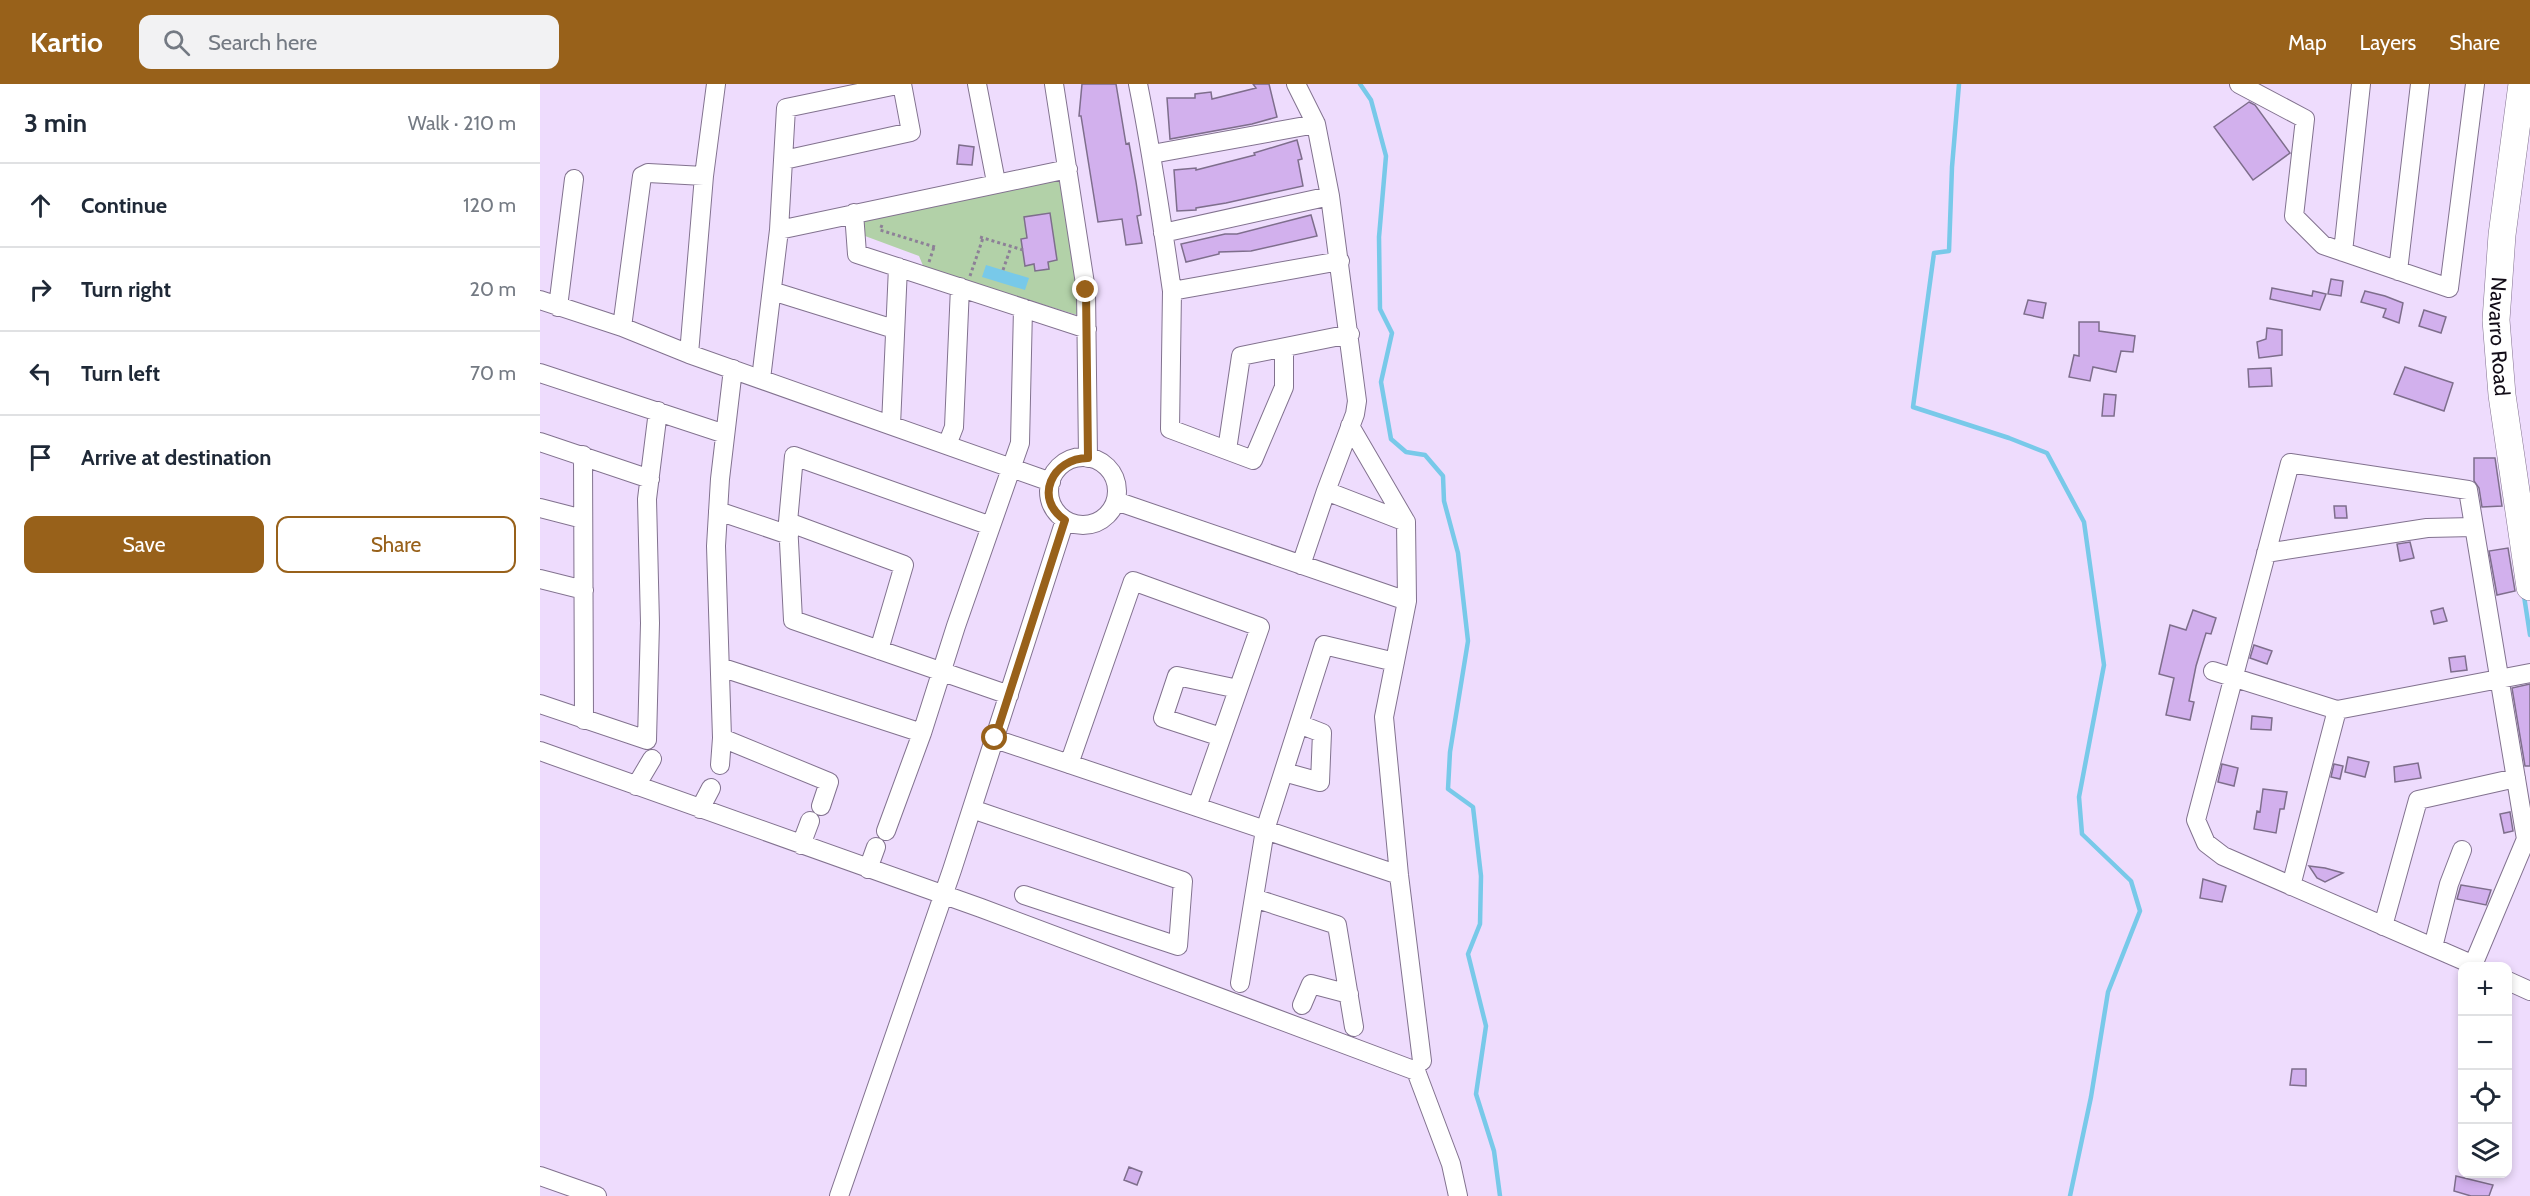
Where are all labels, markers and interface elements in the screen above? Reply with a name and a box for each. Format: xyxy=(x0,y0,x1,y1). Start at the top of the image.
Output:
search box xyxy=(139,15,559,69)
text: Kartio xyxy=(30,25,103,59)
icon: search xyxy=(160,26,193,59)
text: Search here xyxy=(208,29,317,56)
text: Map xyxy=(2288,30,2327,55)
text: Layers xyxy=(2360,30,2416,55)
text: Share xyxy=(2449,30,2500,55)
text: 3 min xyxy=(24,107,87,139)
text: Walk · 210 m xyxy=(408,111,516,135)
icon: ahead xyxy=(24,189,57,222)
text: Continue xyxy=(81,192,167,219)
text: 120 m xyxy=(463,193,516,217)
icon: right xyxy=(24,273,57,306)
text: Turn right xyxy=(81,276,171,303)
route end xyxy=(1072,276,1098,302)
street label: Navarro Road xyxy=(2484,276,2515,397)
text: 20 m xyxy=(470,277,516,301)
icon: left xyxy=(24,357,57,390)
text: Turn left xyxy=(81,360,160,387)
text: 70 m xyxy=(470,361,516,385)
icon: arrive xyxy=(24,441,57,474)
text: Arrive at destination xyxy=(81,444,271,471)
button: Save xyxy=(24,516,264,573)
button: Share xyxy=(276,516,516,573)
route start xyxy=(981,724,1007,750)
map controls xyxy=(2458,962,2512,1178)
button: + xyxy=(2458,962,2512,1016)
button: − xyxy=(2458,1016,2512,1070)
button: locate xyxy=(2458,1070,2512,1124)
button: layers xyxy=(2458,1124,2512,1178)

